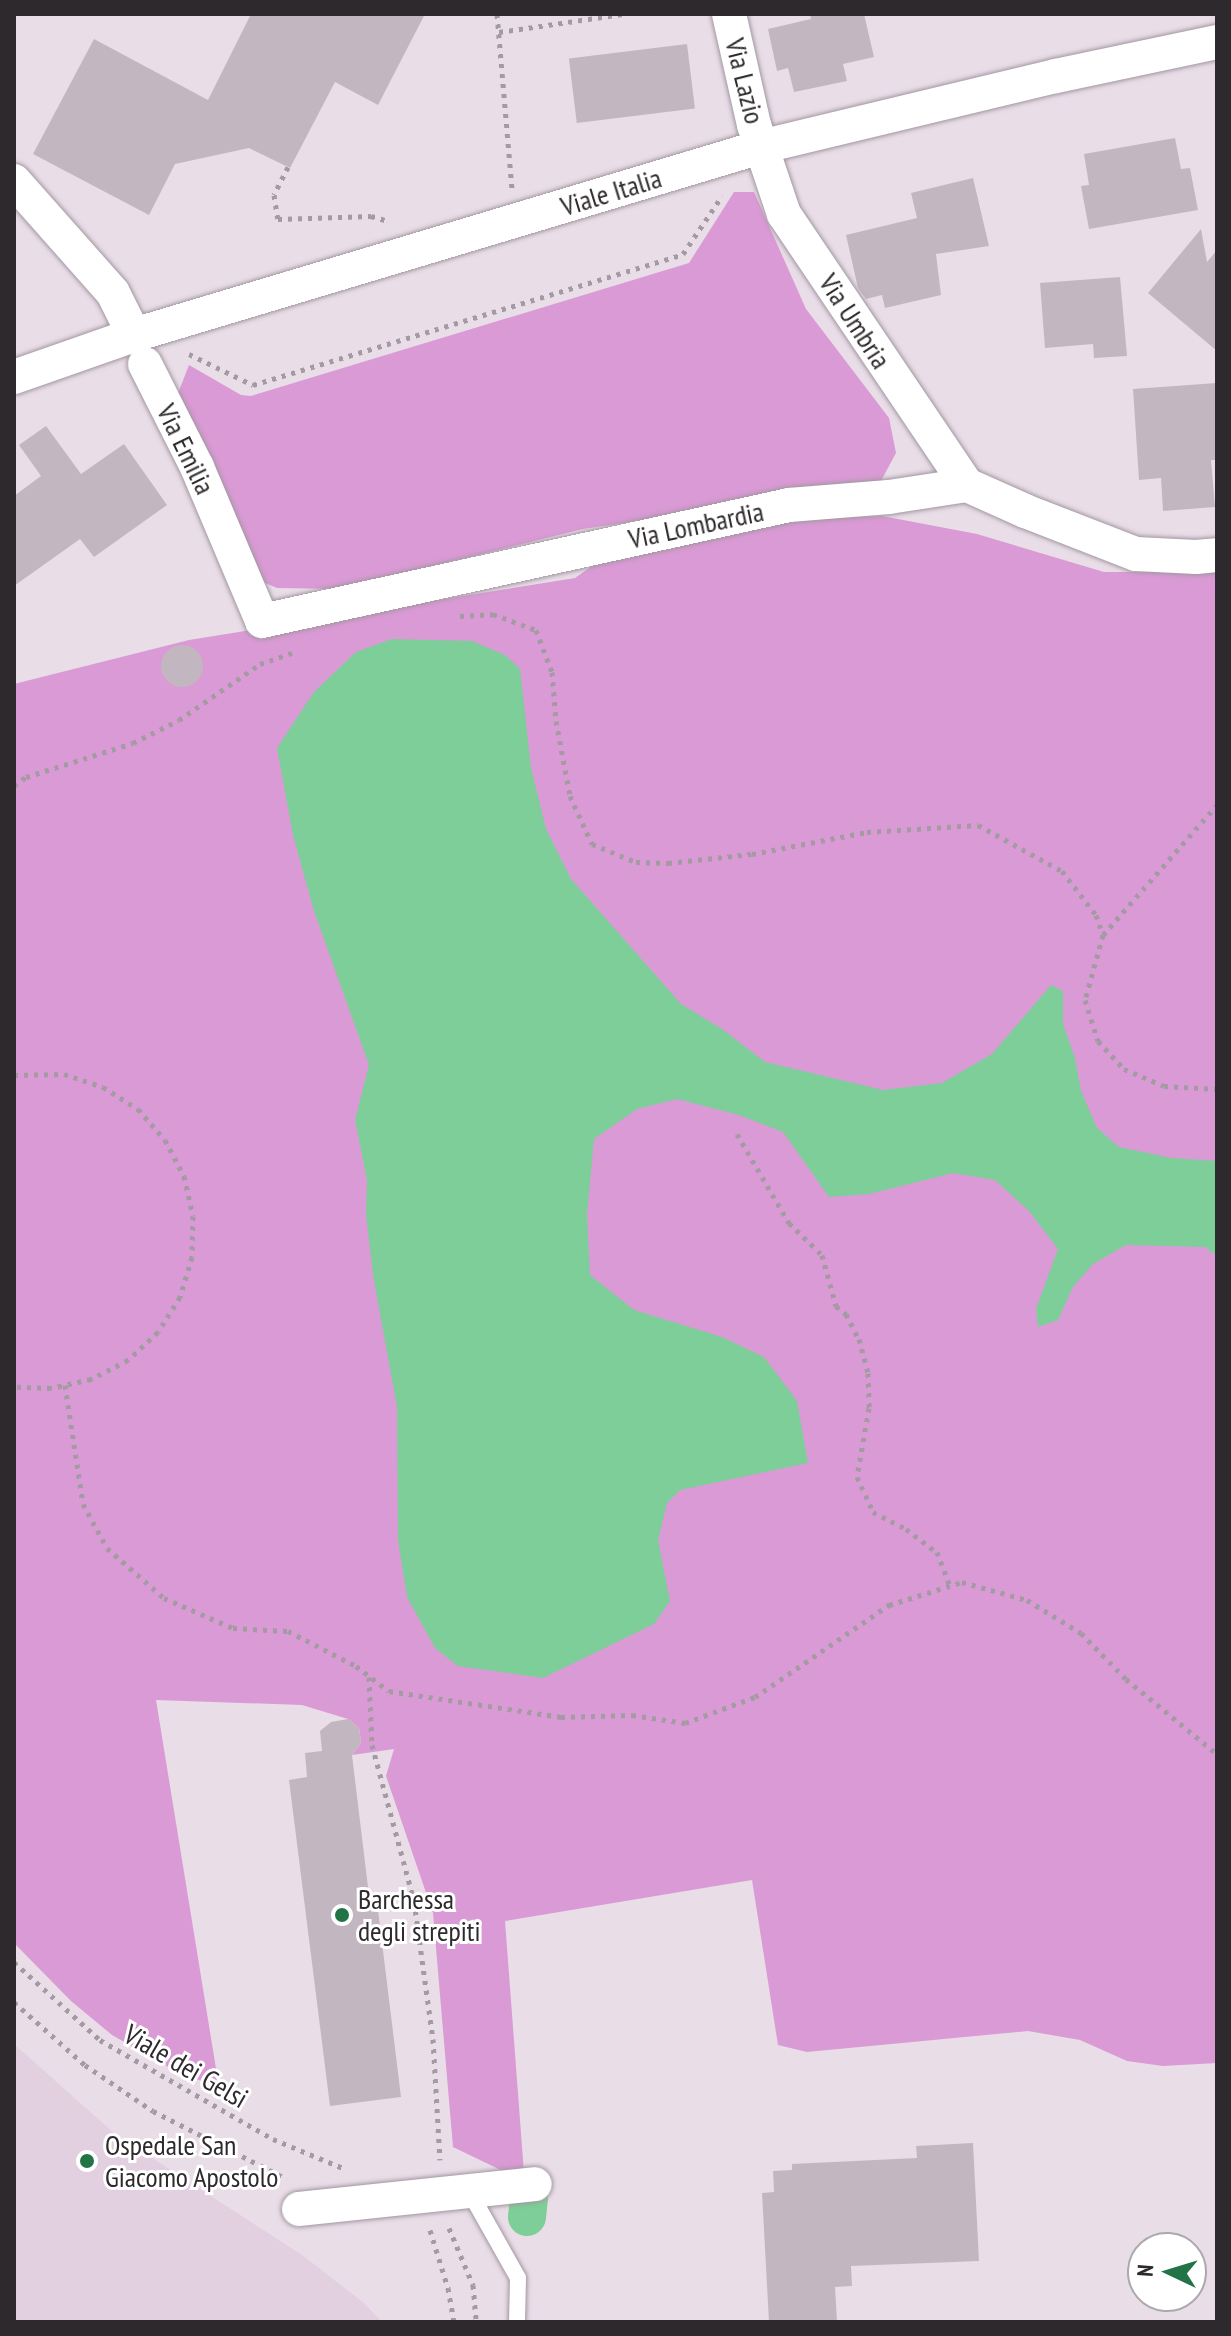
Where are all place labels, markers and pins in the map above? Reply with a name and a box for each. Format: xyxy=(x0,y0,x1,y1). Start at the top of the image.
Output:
place label: Barchessa degli strepiti xyxy=(358,1882,481,1948)
marker: Barchessa degli strepiti xyxy=(333,1906,351,1924)
place label: Ospedale San Giacomo Apostolo xyxy=(105,2128,279,2194)
marker: Ospedale San Giacomo Apostolo xyxy=(76,2150,98,2172)

